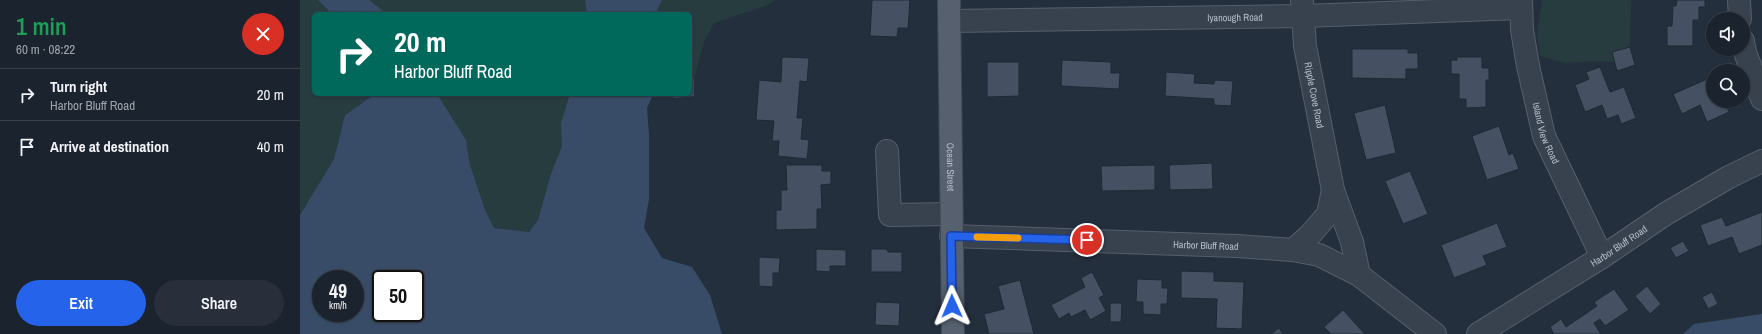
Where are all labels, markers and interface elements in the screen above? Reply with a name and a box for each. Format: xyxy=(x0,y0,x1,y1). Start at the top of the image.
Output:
text: 1 min xyxy=(16,10,67,42)
street label: Iyanough Road xyxy=(1207,11,1263,24)
map controls xyxy=(1706,12,1750,108)
button: sound xyxy=(1706,12,1750,56)
button: close xyxy=(242,13,284,55)
text: 20 m xyxy=(394,23,446,61)
icon: right xyxy=(328,28,380,80)
text: 60 m · 08:22 xyxy=(16,41,75,58)
text: Harbor Bluff Road xyxy=(394,59,512,84)
street label: Ripple Cove Road xyxy=(1301,61,1327,129)
button: search xyxy=(1706,64,1750,108)
text: Turn right xyxy=(50,76,107,97)
icon: right xyxy=(16,84,38,106)
text: 20 m xyxy=(257,84,284,105)
text: Harbor Bluff Road xyxy=(50,97,135,114)
street label: Island View Road xyxy=(1530,101,1562,166)
icon: arrive xyxy=(16,136,38,158)
text: Arrive at destination xyxy=(50,136,169,157)
text: 40 m xyxy=(257,136,284,157)
street label: Ocean Street xyxy=(944,143,957,192)
street label: Harbor Bluff Road xyxy=(1588,222,1650,270)
pin xyxy=(1070,223,1104,257)
icon: arrive xyxy=(1076,229,1098,251)
street label: Harbor Bluff Road xyxy=(1173,238,1239,253)
speed limit sign: 50 xyxy=(372,270,424,322)
text: 49 xyxy=(329,277,347,304)
button: Exit xyxy=(16,280,146,326)
button: Share xyxy=(154,280,284,326)
position arrow xyxy=(931,285,973,327)
text: km/h xyxy=(329,299,347,312)

